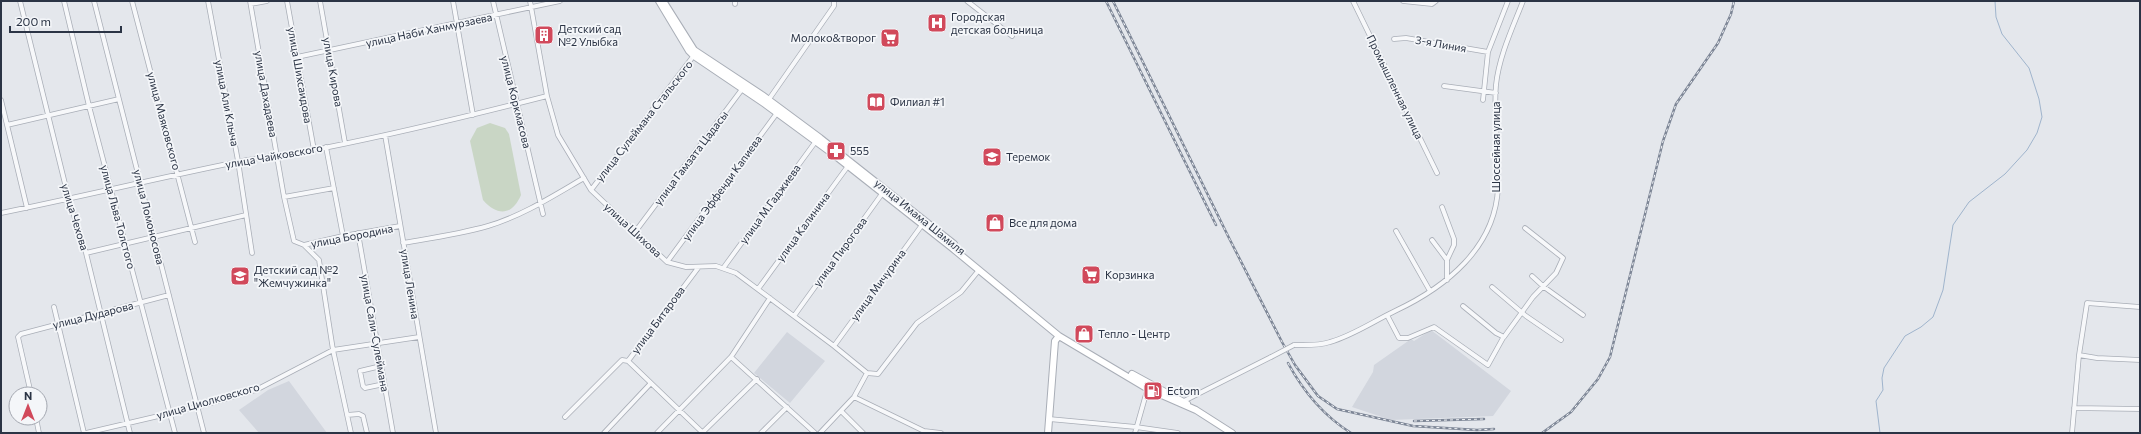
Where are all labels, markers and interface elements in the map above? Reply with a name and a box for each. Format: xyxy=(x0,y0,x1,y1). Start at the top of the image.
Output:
scale bar xyxy=(10,8,121,34)
street label: улица Наби Ханмурзаева xyxy=(364,10,493,49)
place label: Городская детская больница xyxy=(951,10,1043,36)
hospital icon: Городская детская больница xyxy=(926,12,948,34)
text: 200 m xyxy=(16,14,51,28)
place label: Детский сад №2 Улыбка xyxy=(558,22,622,48)
building icon: Детский сад №2 Улыбка xyxy=(533,24,555,46)
street label: улица Шихсаидова xyxy=(286,26,315,124)
supermarket icon: Молоко&творог xyxy=(879,27,901,49)
place label: Молоко&творог xyxy=(790,31,876,44)
street label: Промышленная улица xyxy=(1365,32,1426,141)
street label: 3-я Линия xyxy=(1414,33,1468,54)
street label: улица Кирова xyxy=(321,36,346,108)
street label: улица Дахадаева xyxy=(252,50,280,138)
street label: улица Коркмасова xyxy=(499,54,534,150)
street label: улица Сулеймана Стальского xyxy=(592,57,695,184)
street label: улица Али Клыча xyxy=(213,59,242,147)
street label: улица Маяковского xyxy=(145,70,184,172)
library icon: Филиал #1 xyxy=(865,91,887,113)
place label: Филиал #1 xyxy=(890,95,945,108)
street label: Шоссейная улица xyxy=(1489,101,1502,193)
street label: улица Гамзата Цадасы xyxy=(651,108,730,207)
street label: улица Эффенди Капиева xyxy=(679,133,764,243)
street label: улица Чайковского xyxy=(224,140,324,170)
pharmacy icon: 555 xyxy=(825,140,847,162)
place label: 555 xyxy=(850,144,869,157)
school or university icon: Теремок xyxy=(981,146,1003,168)
place label: Теремок xyxy=(1006,150,1051,163)
street label: улица М.Гаджиева xyxy=(736,161,803,246)
street label: улица Льва Толстого xyxy=(98,163,139,271)
street label: улица Ломоносова xyxy=(131,168,168,266)
street label: улица Имама Шамиля xyxy=(872,176,968,257)
street label: улица Чехова xyxy=(59,182,92,252)
street label: улица Калинина xyxy=(773,190,832,264)
street label: улица Шихова xyxy=(602,200,665,260)
shop icon: Все для дома xyxy=(984,212,1006,234)
street label: улица Пирогова xyxy=(810,214,869,289)
place label: Все для дома xyxy=(1009,216,1077,229)
street label: улица Бородина xyxy=(310,221,394,250)
street label: улица Мичурина xyxy=(847,246,908,323)
street label: улица Ленина xyxy=(399,248,422,320)
place label: Детский сад №2 "Жемчужинка" xyxy=(254,263,338,289)
supermarket icon: Корзинка xyxy=(1080,264,1102,286)
school or university icon: Детский сад №2 "Жемчужинка" xyxy=(229,265,251,287)
place label: Корзинка xyxy=(1105,268,1154,281)
street label: улица Сали-Сулеймана xyxy=(359,273,392,393)
street label: улица Битарова xyxy=(628,284,687,356)
street label: улица Дударова xyxy=(51,298,135,331)
shop icon: Тепло - Центр xyxy=(1073,323,1095,345)
place label: Тепло - Центр xyxy=(1098,327,1170,340)
street label: улица Циолковского xyxy=(155,379,261,421)
fuel station icon: Ectom xyxy=(1142,380,1164,402)
place label: Ectom xyxy=(1167,384,1200,397)
north arrow xyxy=(8,386,48,426)
text: N xyxy=(24,389,32,402)

